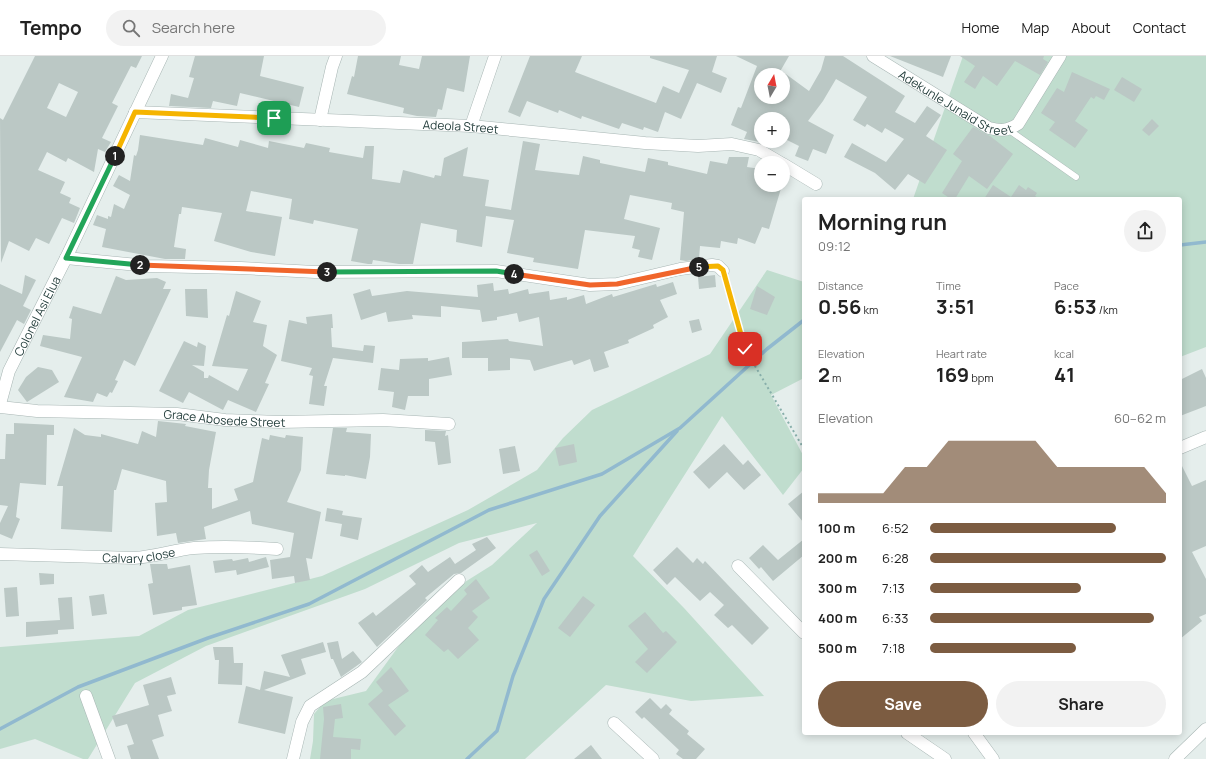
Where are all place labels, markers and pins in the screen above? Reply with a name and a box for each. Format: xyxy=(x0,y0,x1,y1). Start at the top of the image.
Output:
pin xyxy=(257,101,291,135)
pin: 1 xyxy=(105,146,125,166)
pin: 2 xyxy=(130,255,150,275)
pin: 5 xyxy=(689,257,709,277)
pin: 3 xyxy=(317,262,337,282)
pin: 4 xyxy=(504,264,524,284)
pin xyxy=(728,332,762,366)

